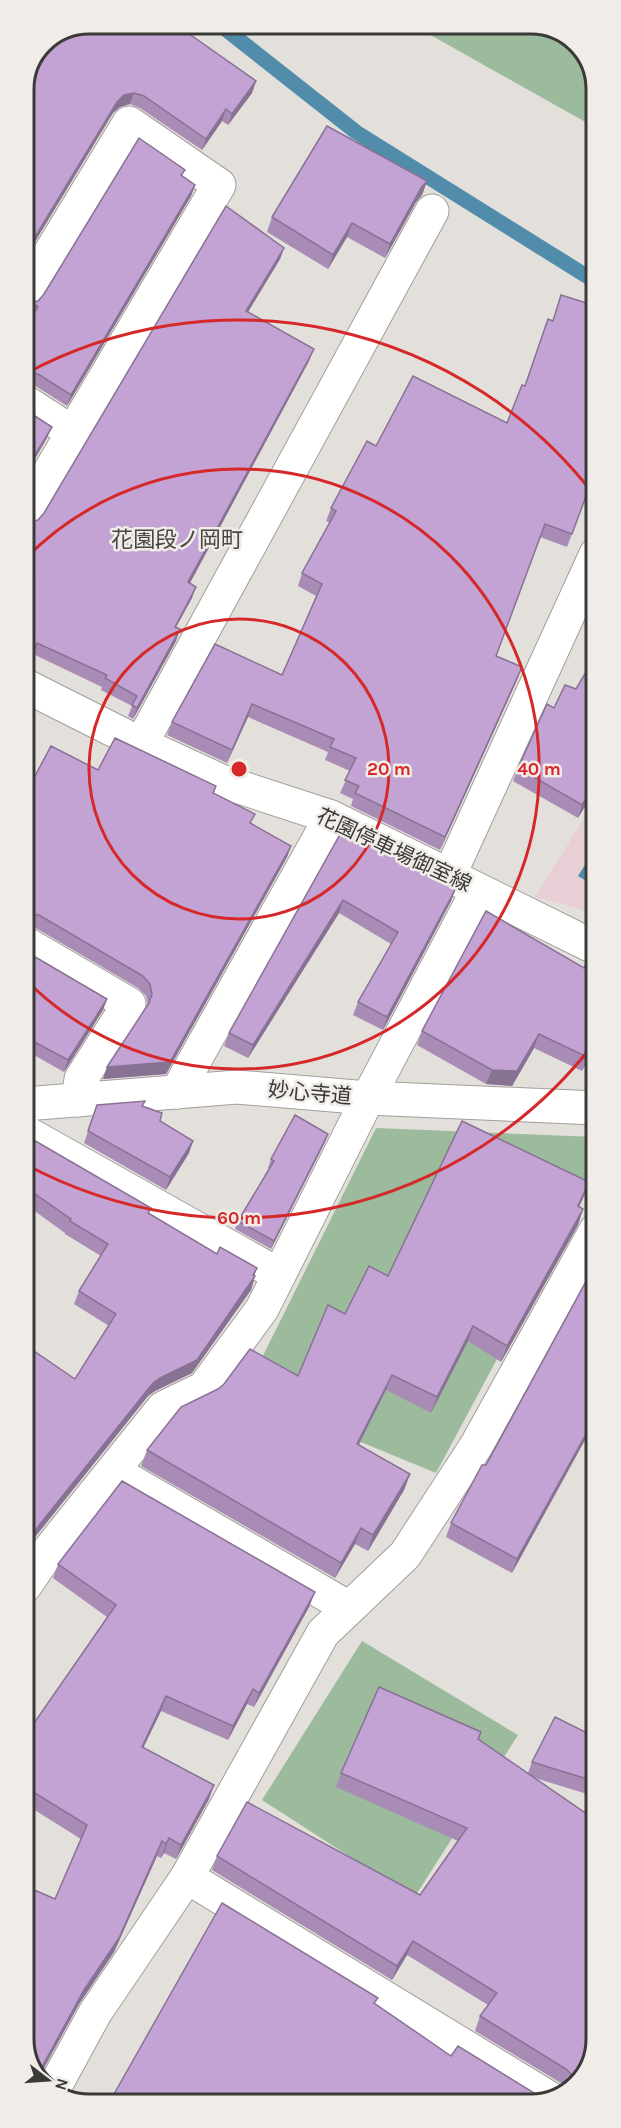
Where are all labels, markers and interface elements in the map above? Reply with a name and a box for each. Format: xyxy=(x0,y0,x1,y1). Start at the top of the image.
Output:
district label: 花園段ノ岡町 xyxy=(111,527,243,553)
text: 20 m xyxy=(367,758,411,780)
text: 40 m xyxy=(517,758,561,780)
centre of rings xyxy=(229,759,249,779)
street label: 花園停車場御室線 xyxy=(313,804,475,896)
street label: 妙心寺道 xyxy=(267,1077,353,1109)
text: 60 m xyxy=(217,1207,261,1229)
north arrow xyxy=(18,2050,78,2110)
text: N xyxy=(51,2076,73,2093)

